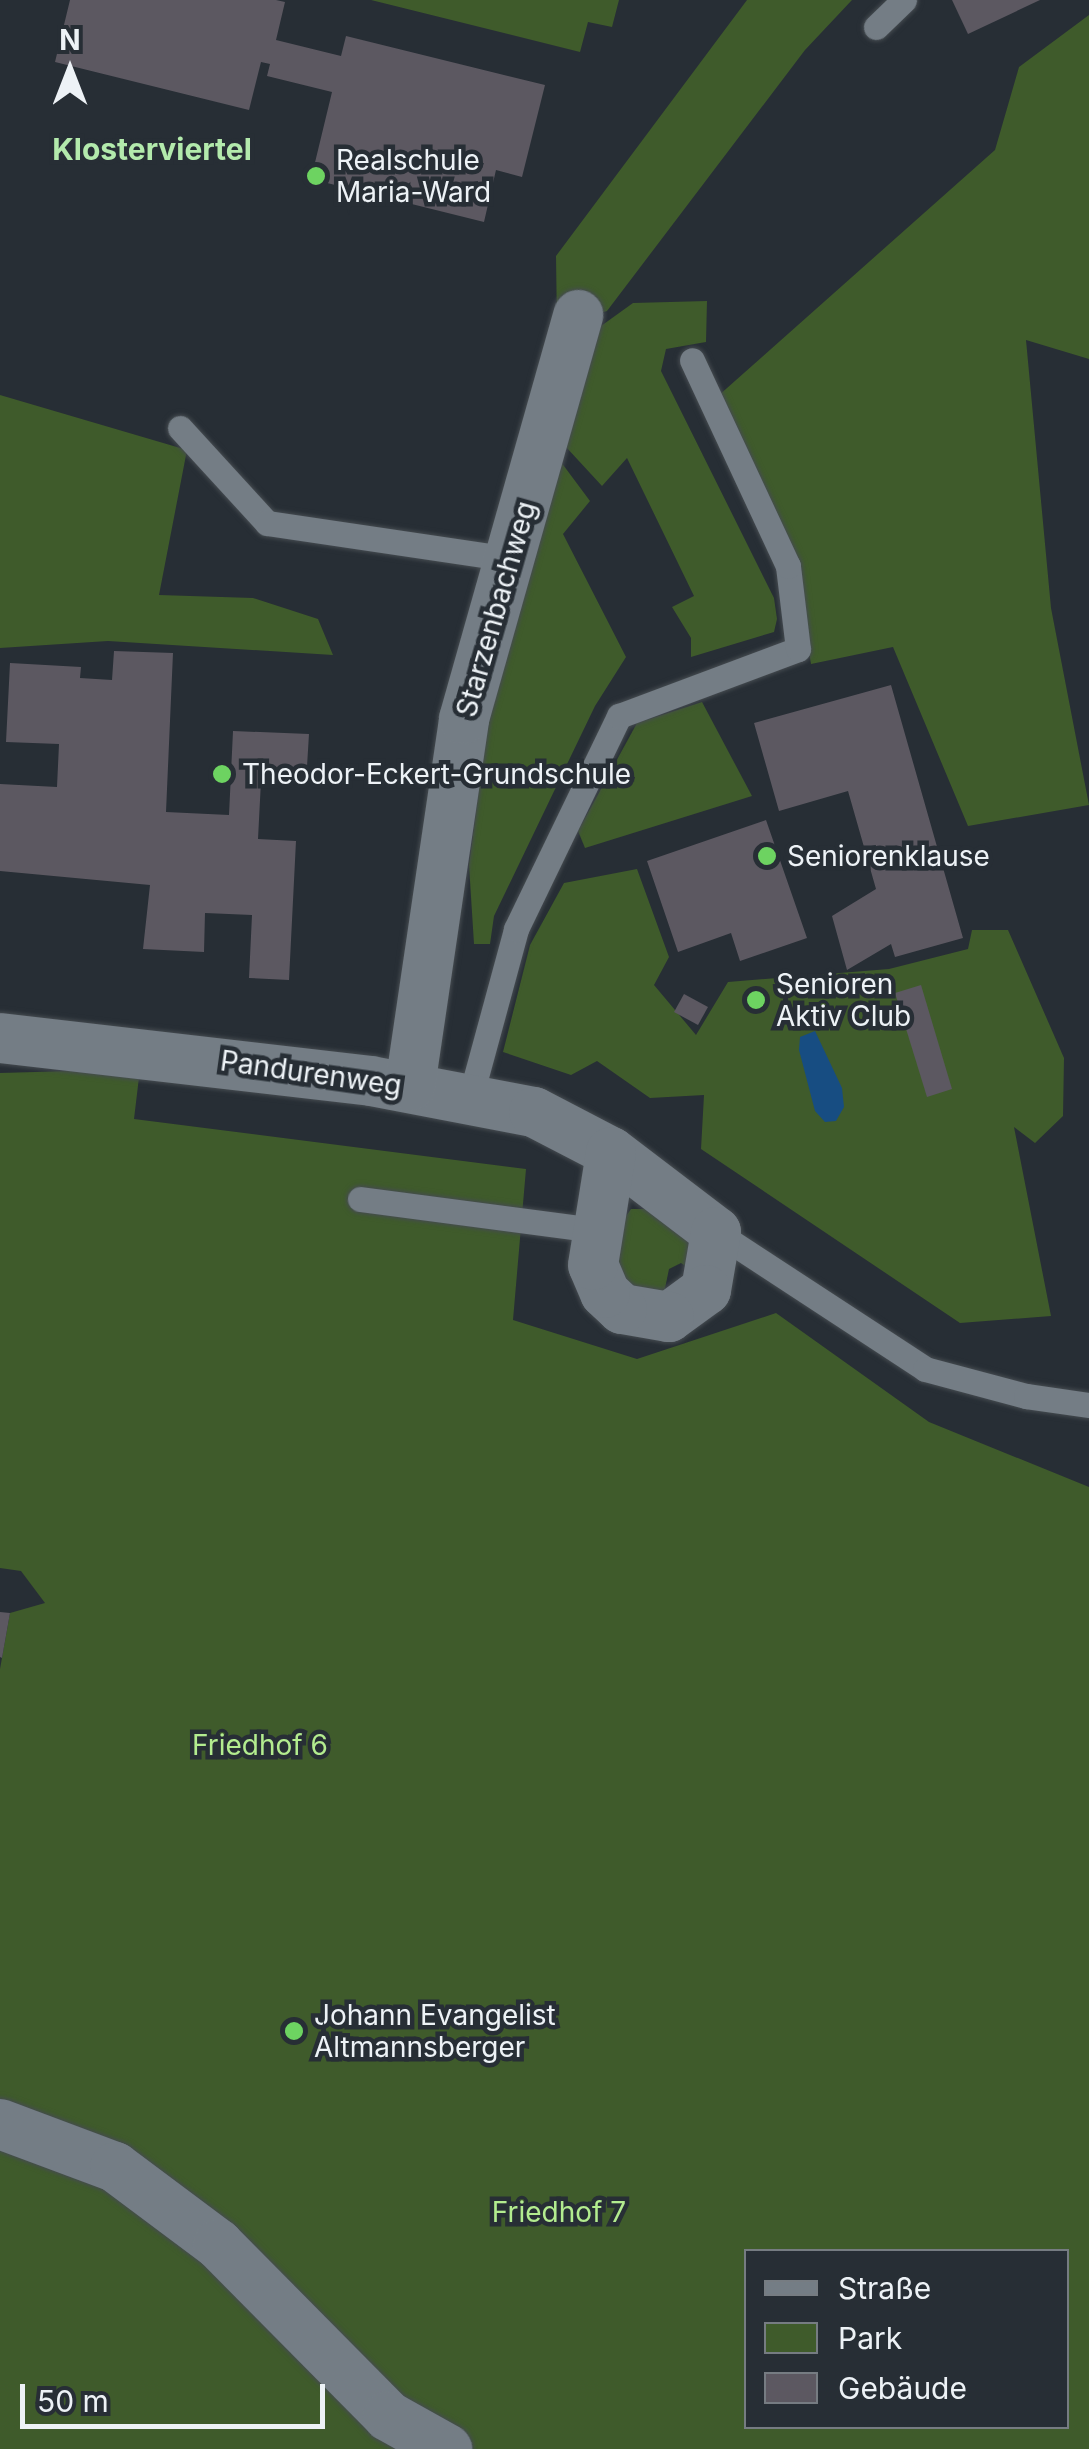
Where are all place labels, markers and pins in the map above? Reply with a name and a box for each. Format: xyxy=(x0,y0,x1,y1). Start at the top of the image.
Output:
place label: Realschule Maria-Ward xyxy=(336,143,491,209)
marker: Realschule Maria-Ward xyxy=(305,165,327,187)
place label: Theodor-Eckert-Grundschule xyxy=(242,757,631,791)
marker: Theodor-Eckert-Grundschule xyxy=(211,763,233,785)
place label: Seniorenklause xyxy=(787,839,990,873)
marker: Seniorenklause xyxy=(756,845,778,867)
place label: Senioren Aktiv Club xyxy=(776,967,911,1033)
marker: Senioren Aktiv Club xyxy=(745,989,767,1011)
place label: Johann Evangelist Altmannsberger xyxy=(314,1998,556,2064)
marker: Johann Evangelist Altmannsberger xyxy=(283,2020,305,2042)

